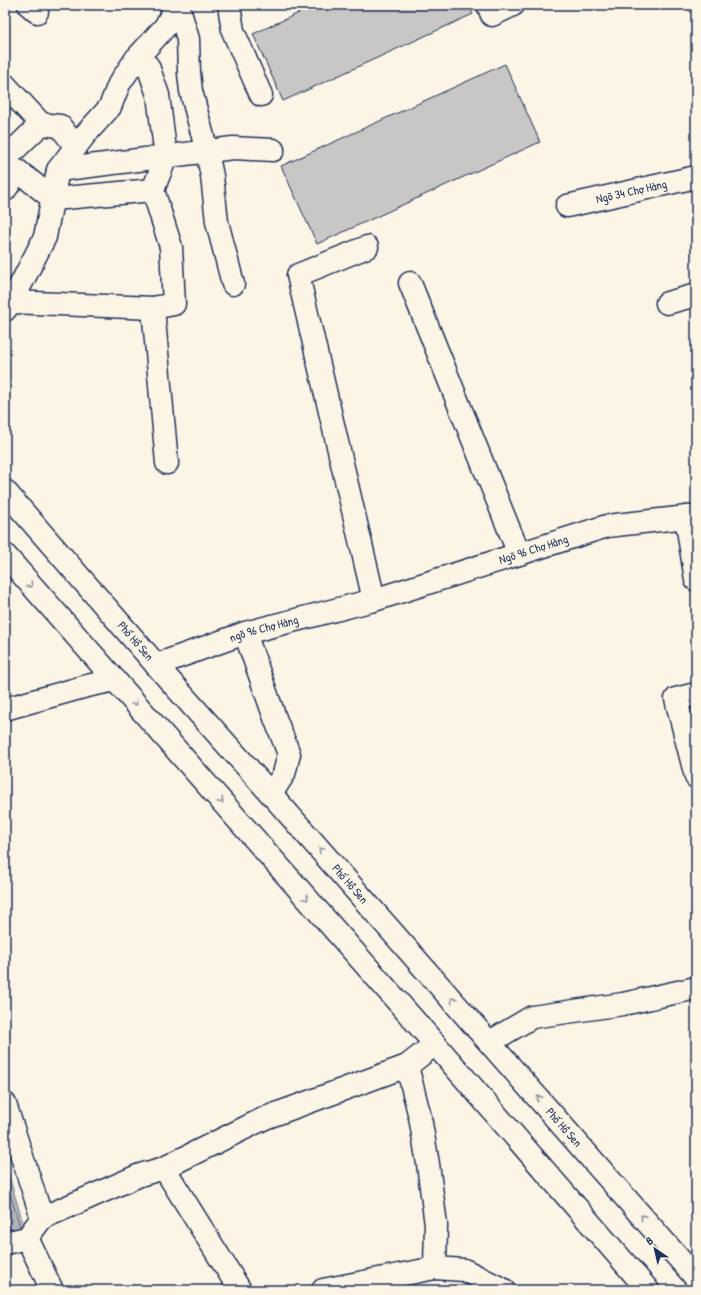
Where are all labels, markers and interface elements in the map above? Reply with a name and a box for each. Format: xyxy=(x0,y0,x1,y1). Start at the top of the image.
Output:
street label: Ngõ 34 Chợ Hàng xyxy=(594,175,668,207)
street label: Ngõ 96 Chợ Hàng xyxy=(497,530,570,568)
one-way arrow xyxy=(26,580,33,587)
street label: ngõ 96 Chợ Hàng xyxy=(227,611,300,646)
street label: Phố Hồ Sen xyxy=(114,617,158,664)
one-way arrow xyxy=(130,698,138,706)
one-way arrow xyxy=(216,796,223,803)
one-way arrow xyxy=(318,847,326,855)
street label: Phố Hồ Sen xyxy=(328,860,372,907)
one-way arrow xyxy=(302,894,309,901)
one-way arrow xyxy=(451,998,458,1005)
one-way arrow xyxy=(536,1095,543,1103)
street label: Phố Hồ Sen xyxy=(542,1104,586,1151)
one-way arrow xyxy=(640,1214,647,1222)
north arrow xyxy=(635,1229,675,1269)
text: B xyxy=(643,1233,656,1248)

